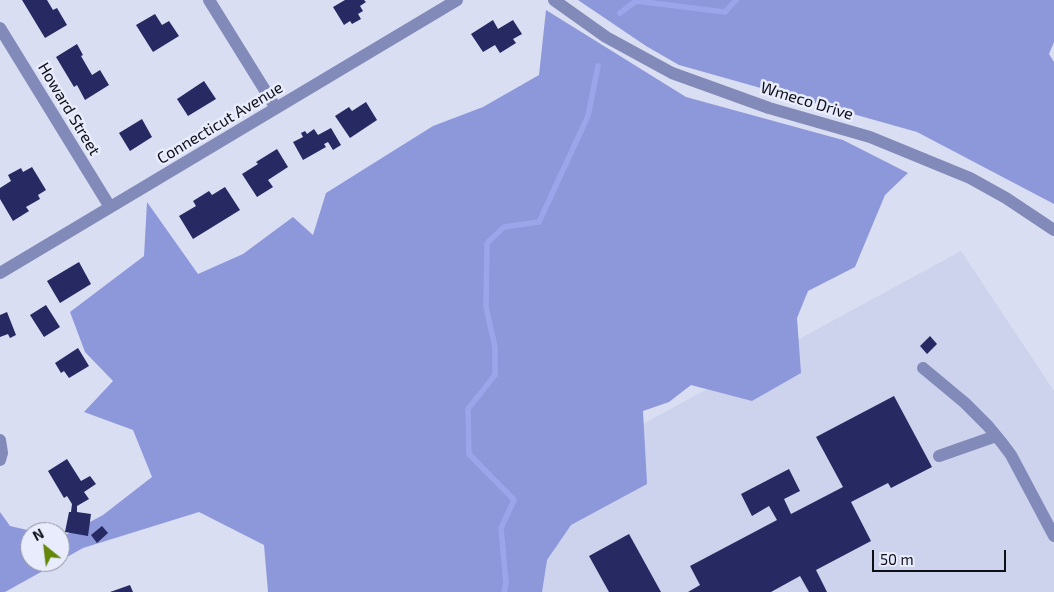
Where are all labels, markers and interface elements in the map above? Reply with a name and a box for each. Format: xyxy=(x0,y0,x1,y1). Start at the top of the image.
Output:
street label: Howard Street xyxy=(34,59,104,159)
street label: Connecticut Avenue xyxy=(154,78,286,168)
street label: Wmeco Drive xyxy=(758,78,856,124)
north arrow xyxy=(20,522,70,572)
text: N xyxy=(29,524,47,544)
scale bar xyxy=(874,540,1008,572)
text: 50 m xyxy=(880,550,914,568)

